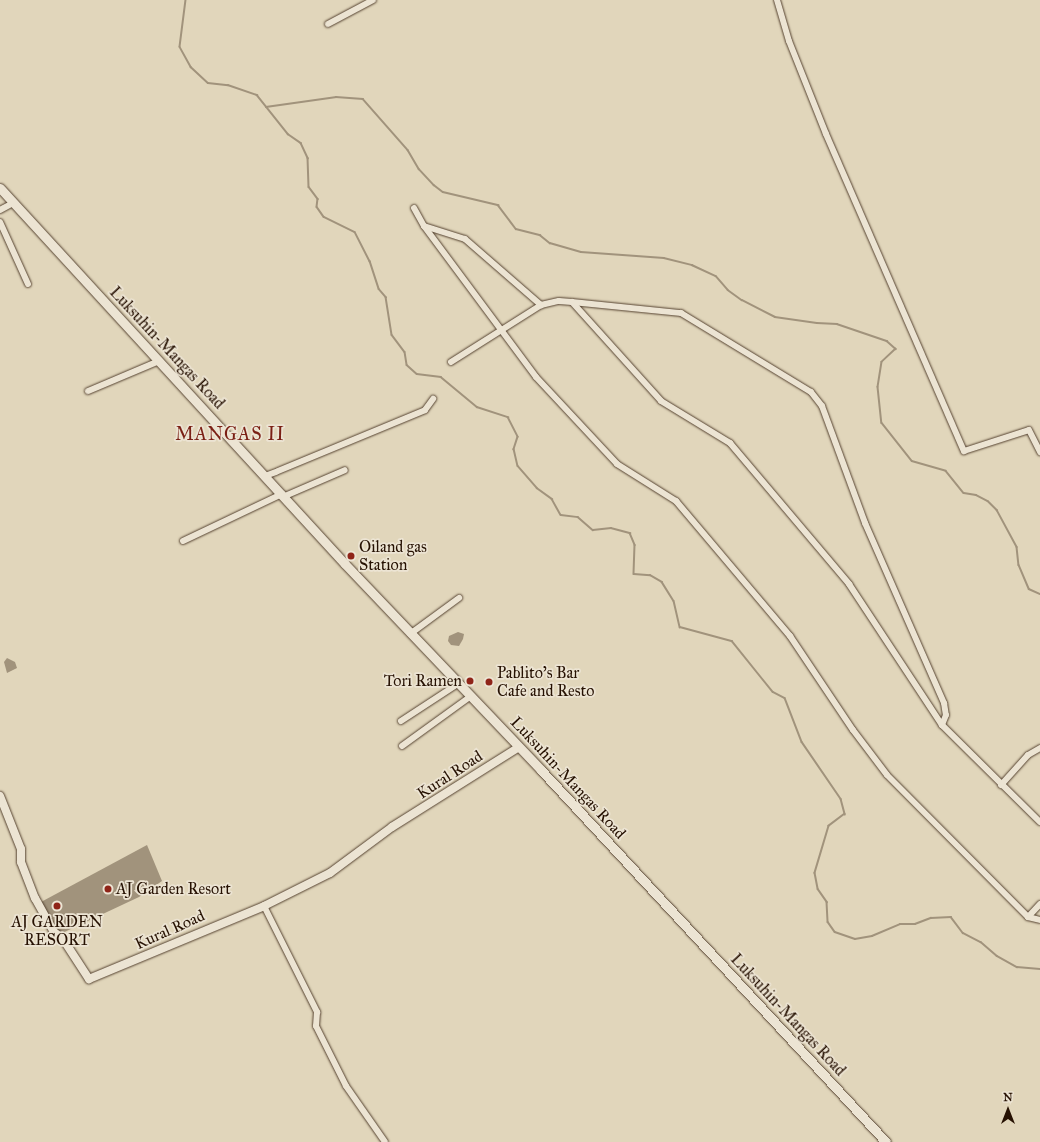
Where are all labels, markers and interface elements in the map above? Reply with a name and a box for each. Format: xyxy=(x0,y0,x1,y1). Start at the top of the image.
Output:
street label: Luksuhin-Mangas Road xyxy=(105,283,229,413)
district label: MANGAS II xyxy=(175,423,285,445)
place label: Oiland gas Station xyxy=(359,537,427,575)
marker: Oiland gas Station xyxy=(346,551,356,561)
place label: Pablito’s Bar Cafe and Resto xyxy=(497,663,594,701)
place label: Tori Ramen xyxy=(384,671,462,691)
marker: Tori Ramen xyxy=(465,676,475,686)
marker: Pablito’s Bar Cafe and Resto xyxy=(484,677,494,687)
street label: Luksuhin-Mangas Road xyxy=(506,713,630,843)
street label: Kural Road xyxy=(414,747,486,803)
place label: AJ Garden Resort xyxy=(116,879,231,899)
marker: AJ Garden Resort xyxy=(103,884,113,894)
marker: AJ GARDEN RESORT xyxy=(52,901,62,911)
street label: Kural Road xyxy=(132,906,208,954)
place label: AJ GARDEN RESORT xyxy=(11,912,103,950)
street label: Luksuhin-Mangas Road xyxy=(726,950,850,1080)
north arrow xyxy=(988,1090,1028,1130)
text: N xyxy=(1003,1091,1013,1104)

